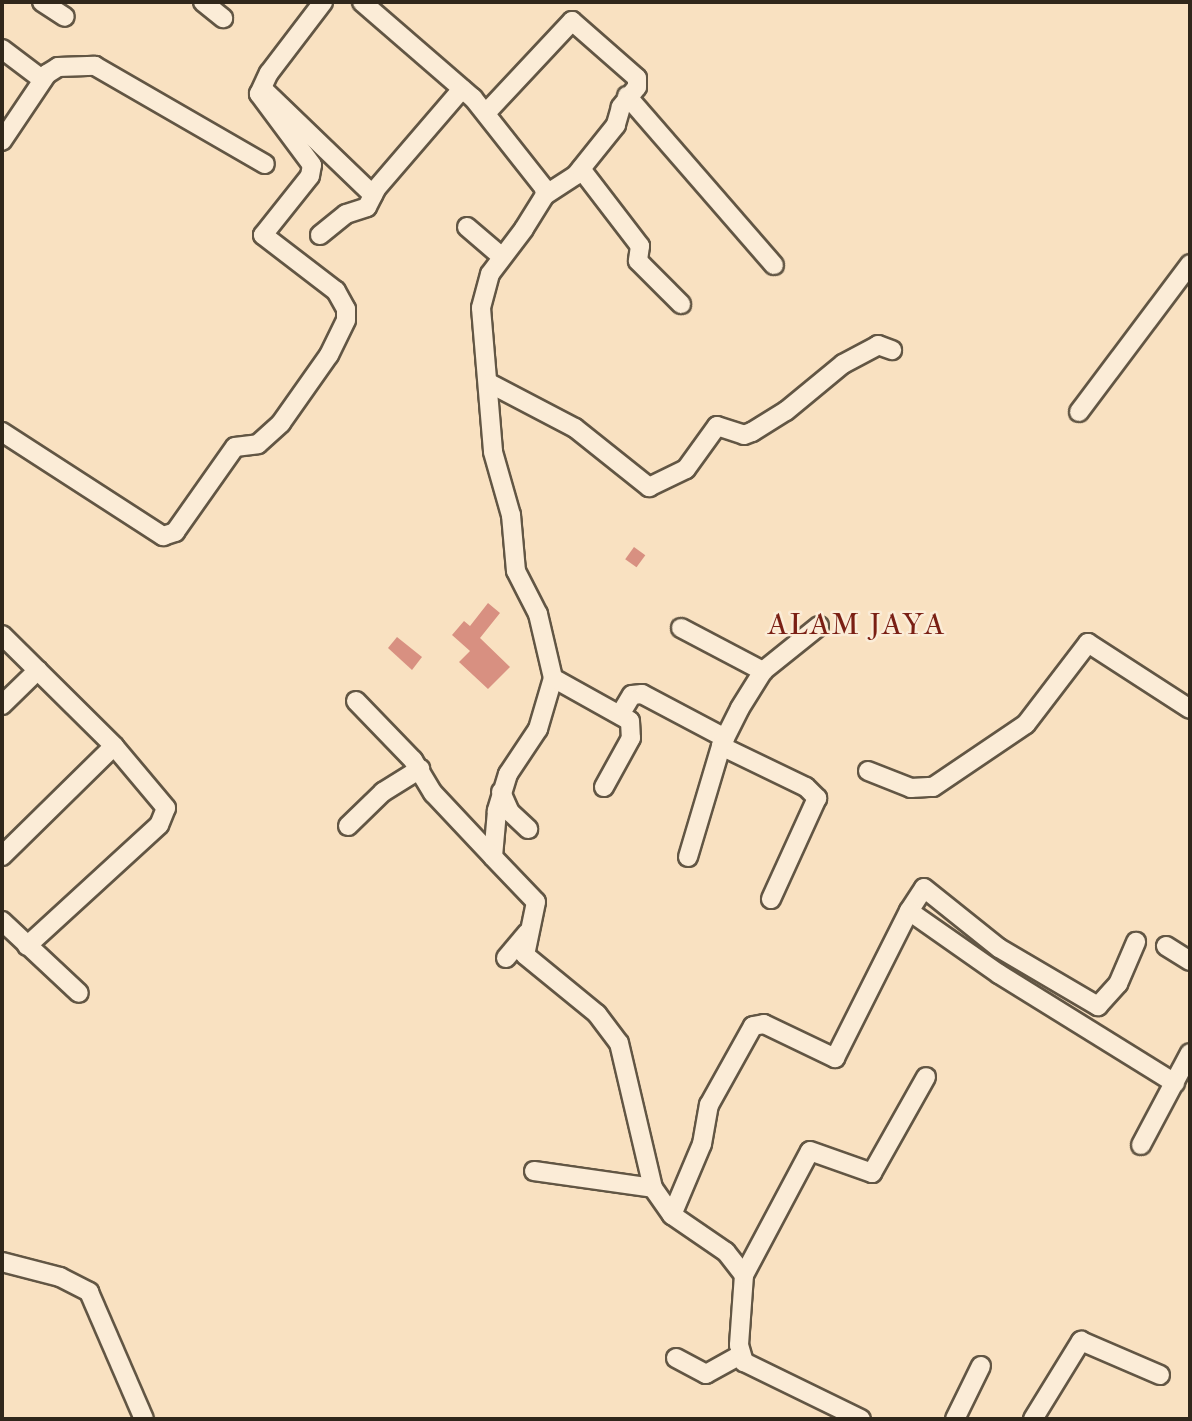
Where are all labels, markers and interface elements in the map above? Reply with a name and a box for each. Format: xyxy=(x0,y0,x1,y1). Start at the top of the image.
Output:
district label: ALAM JAYA xyxy=(769,607,945,643)

